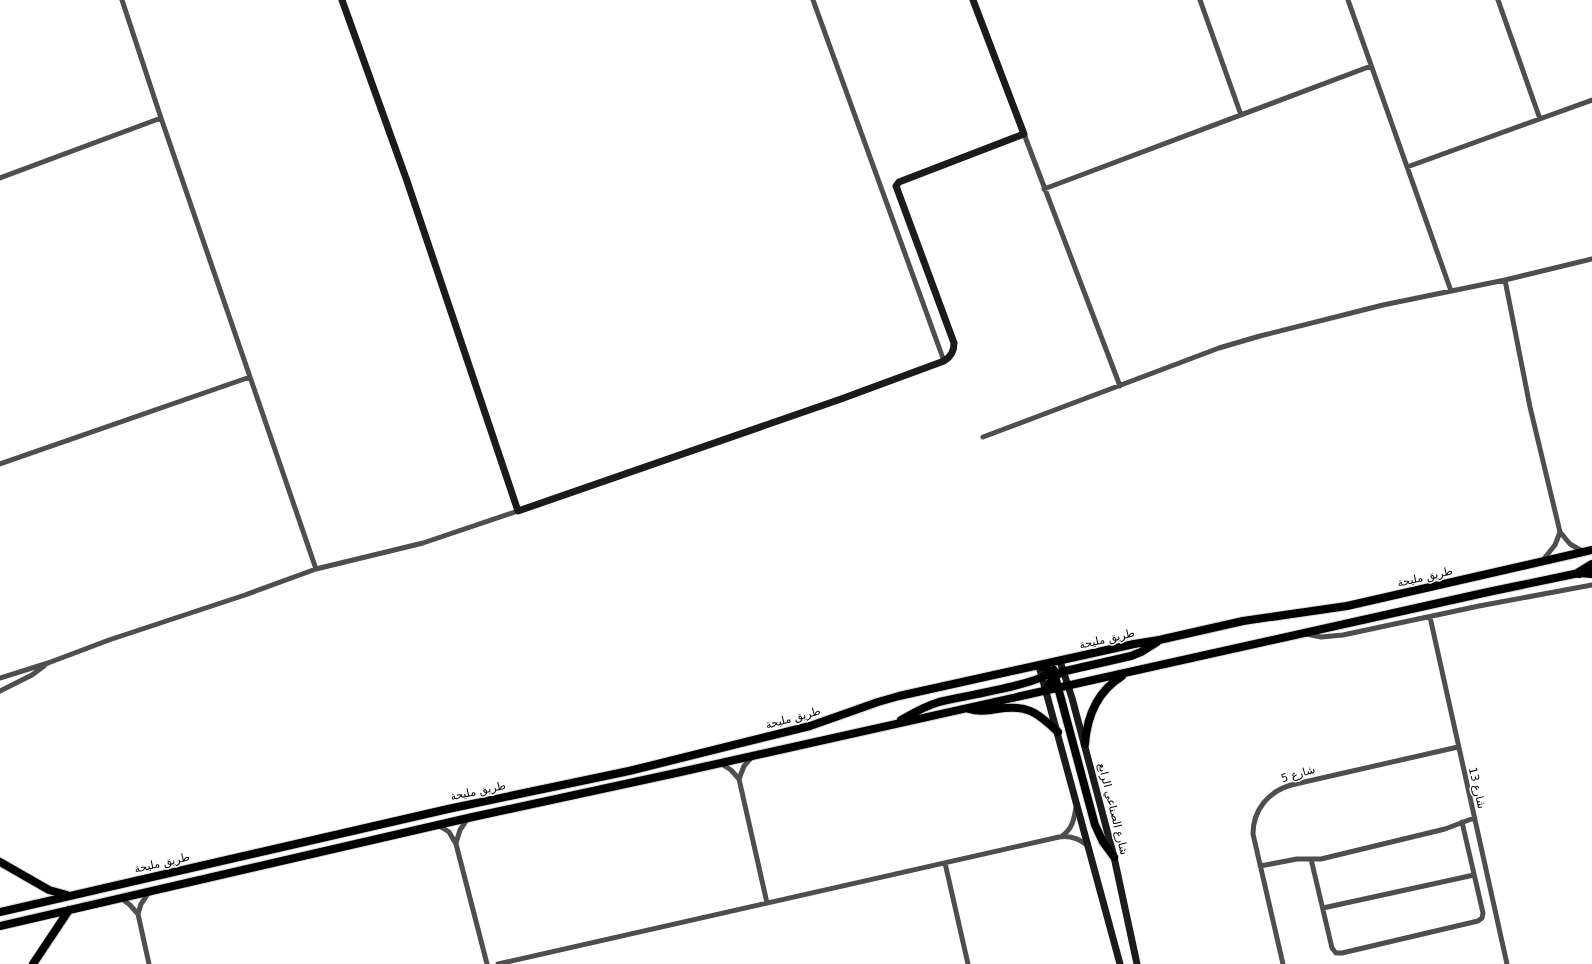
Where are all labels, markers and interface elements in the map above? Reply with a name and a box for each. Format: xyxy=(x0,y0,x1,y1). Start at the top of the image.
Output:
street label: طريق مليحة xyxy=(1396,564,1454,591)
street label: طريق مليحة xyxy=(1078,626,1136,653)
street label: طريق مليحة xyxy=(764,704,822,733)
street label: شارع الصناعي الرابع xyxy=(1095,762,1131,856)
street label: شارع 5 xyxy=(1279,763,1317,785)
street label: شارع 13 xyxy=(1466,766,1488,810)
street label: طريق مليحة xyxy=(449,779,507,804)
street label: طريق مليحة xyxy=(133,850,191,877)

